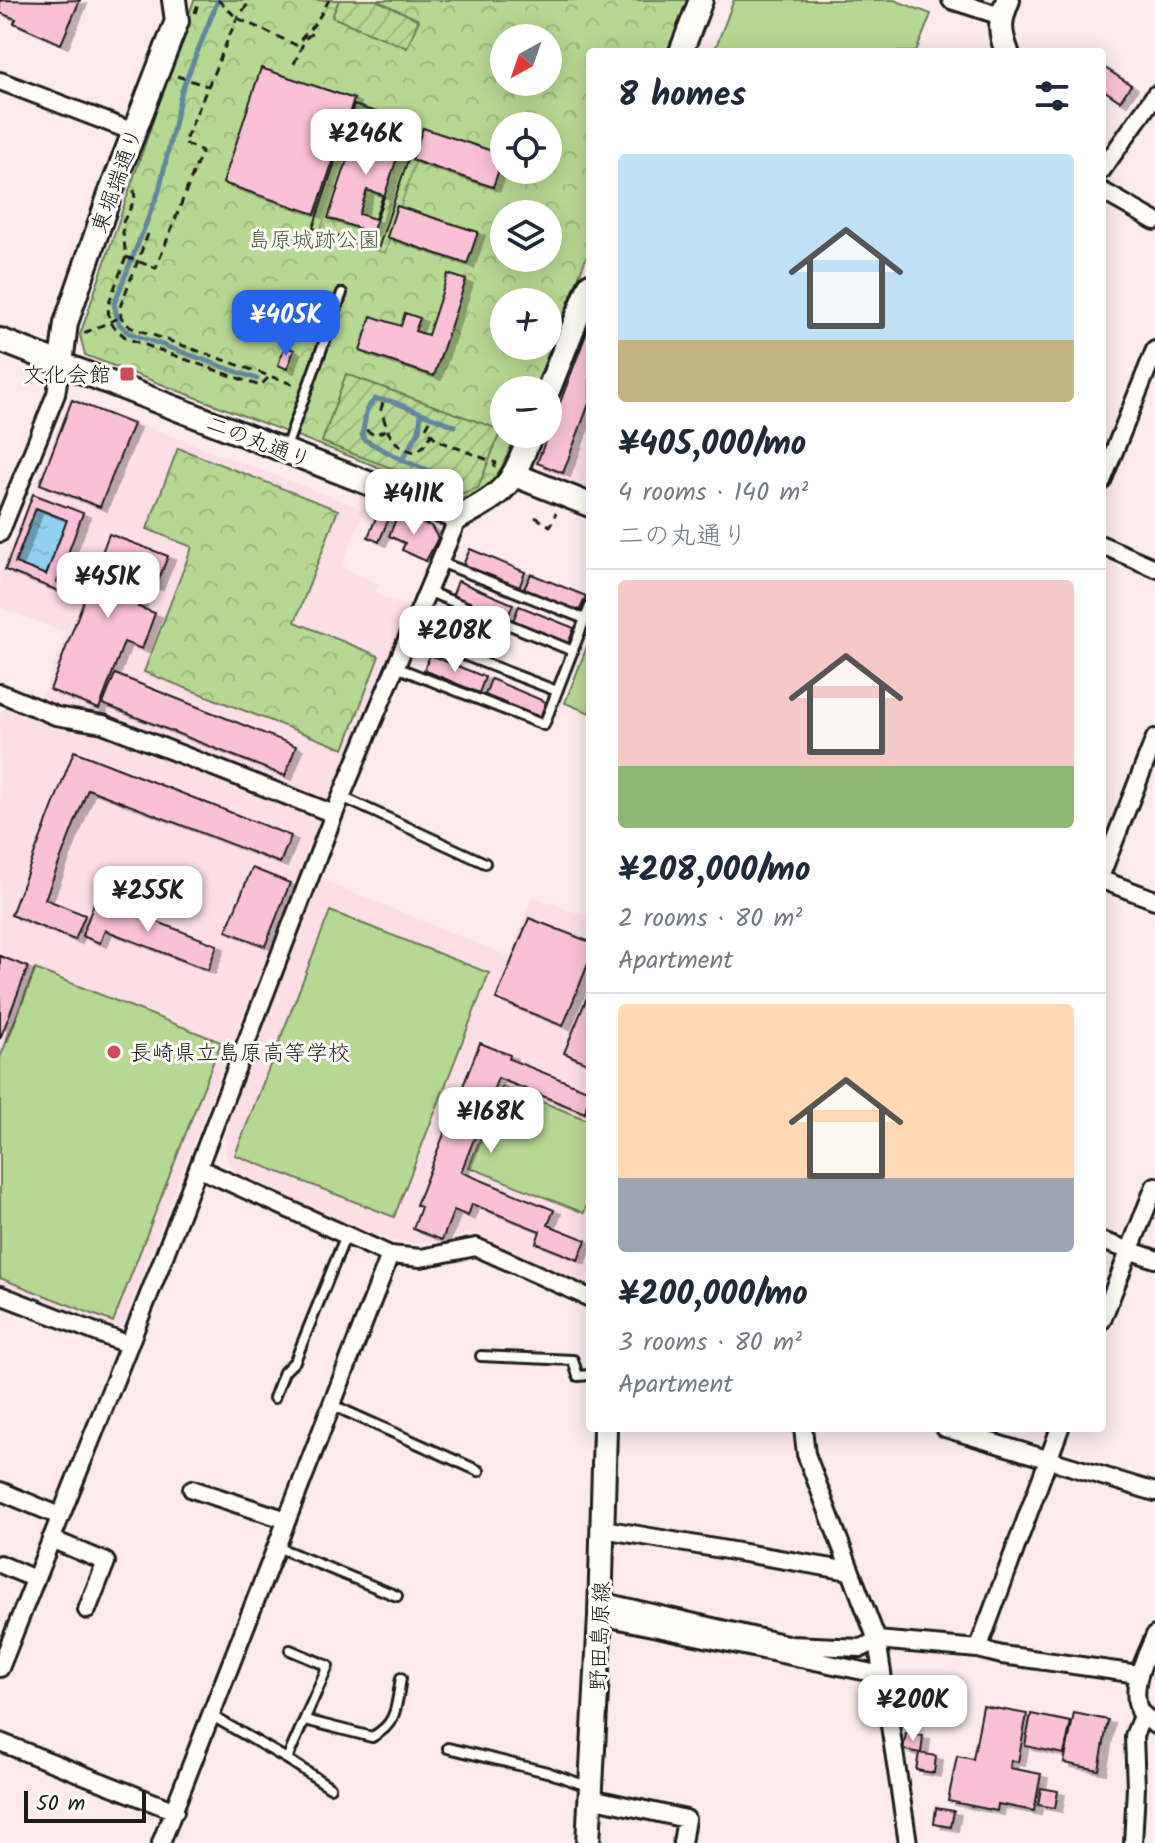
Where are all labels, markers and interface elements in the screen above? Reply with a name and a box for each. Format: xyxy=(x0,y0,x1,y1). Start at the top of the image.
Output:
north arrow xyxy=(490,24,562,96)
map controls xyxy=(490,24,562,448)
text: 8 homes xyxy=(618,69,746,123)
icon: filters xyxy=(1030,74,1074,118)
pin: ¥246K xyxy=(310,109,422,177)
button: locate xyxy=(490,112,562,184)
text: ¥246K xyxy=(328,114,404,156)
street label: 東堀端通り xyxy=(83,123,154,239)
button: layers xyxy=(490,200,562,272)
icon: home xyxy=(774,206,918,350)
park label: 島原城跡公園 xyxy=(248,224,380,259)
button: + xyxy=(490,288,562,360)
pin: ¥405K xyxy=(230,290,342,358)
text: ¥405K xyxy=(250,295,322,337)
place label: 文化会館 xyxy=(23,359,111,394)
marker: 文化会館 xyxy=(118,365,136,383)
button: − xyxy=(490,376,562,448)
street label: 二の丸通り xyxy=(200,407,316,479)
text: ¥405,000/mo xyxy=(618,418,806,472)
pin: ¥411K xyxy=(358,469,470,537)
text: 4 rooms · 140 m² xyxy=(618,472,808,514)
text: ¥411K xyxy=(383,474,445,516)
text: 二の丸通り xyxy=(618,516,748,558)
pin: ¥451K xyxy=(52,552,164,620)
text: ¥451K xyxy=(75,557,141,599)
pin: ¥208K xyxy=(399,606,511,674)
text: ¥208K xyxy=(417,611,493,653)
icon: home xyxy=(774,632,918,776)
text: ¥208,000/mo xyxy=(618,844,810,898)
pin: ¥255K xyxy=(92,866,204,934)
text: ¥255K xyxy=(111,871,185,913)
text: 2 rooms · 80 m² xyxy=(618,898,802,940)
text: Apartment xyxy=(618,940,733,982)
place label: 長崎県立島原高等学校 xyxy=(130,1037,350,1072)
marker: 長崎県立島原高等学校 xyxy=(105,1043,123,1061)
icon: home xyxy=(774,1056,918,1200)
pin: ¥168K xyxy=(435,1087,547,1155)
text: ¥168K xyxy=(457,1092,525,1134)
text: ¥200,000/mo xyxy=(618,1268,808,1322)
text: 3 rooms · 80 m² xyxy=(618,1322,802,1364)
text: Apartment xyxy=(618,1364,733,1406)
street label: 野田島原線 xyxy=(582,1581,621,1692)
pin: ¥200K xyxy=(857,1675,969,1743)
text: ¥200K xyxy=(876,1680,950,1722)
scale bar xyxy=(24,1787,146,1823)
text: 50 m xyxy=(36,1787,85,1822)

